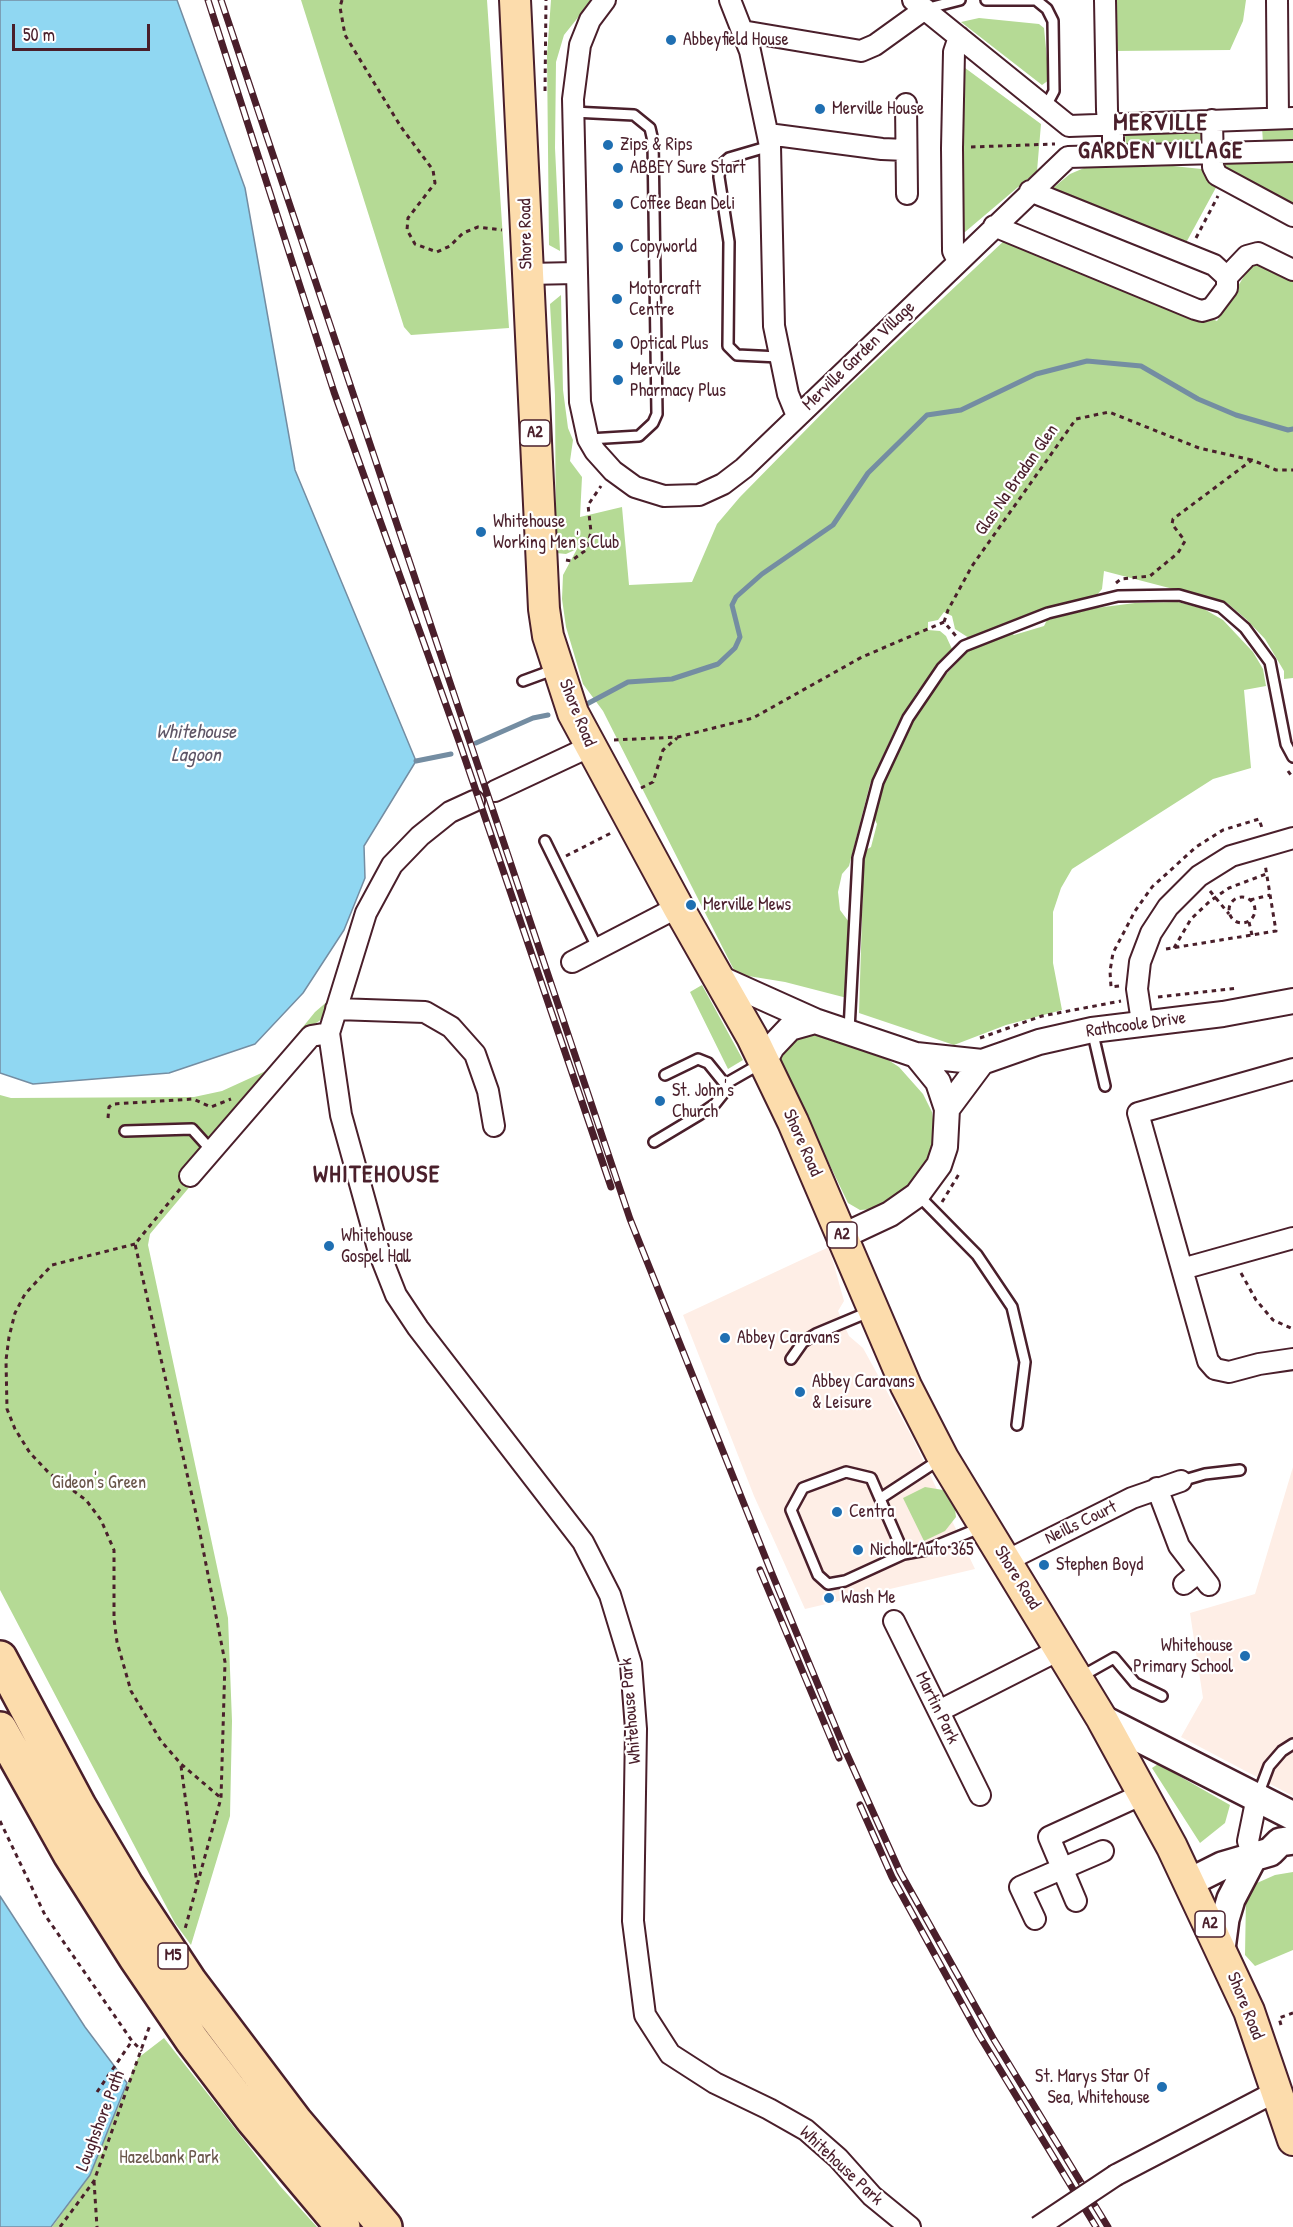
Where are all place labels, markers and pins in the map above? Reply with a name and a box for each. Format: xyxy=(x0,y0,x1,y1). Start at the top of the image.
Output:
place label: Abbeyfield House xyxy=(683,29,789,51)
marker: Abbeyfield House xyxy=(664,33,678,47)
place label: Merville House xyxy=(832,98,924,120)
marker: Merville House xyxy=(813,102,827,116)
place label: Zips & Rips xyxy=(620,134,692,156)
marker: Zips & Rips xyxy=(601,138,615,152)
place label: ABBEY Sure Start xyxy=(630,157,745,179)
marker: ABBEY Sure Start xyxy=(611,161,625,175)
place label: Coffee Bean Deli xyxy=(630,193,735,215)
marker: Coffee Bean Deli xyxy=(611,197,625,211)
place label: Copyworld xyxy=(630,236,697,258)
marker: Copyworld xyxy=(611,240,625,254)
place label: Motorcraft Centre xyxy=(629,278,701,320)
marker: Motorcraft Centre xyxy=(610,292,624,306)
place label: Optical Plus xyxy=(630,333,708,355)
marker: Optical Plus xyxy=(611,337,625,351)
place label: Merville Pharmacy Plus xyxy=(630,359,726,401)
marker: Merville Pharmacy Plus xyxy=(611,373,625,387)
place label: Whitehouse Working Men's Club xyxy=(493,511,619,554)
marker: Whitehouse Working Men's Club xyxy=(474,525,488,539)
place label: Merville Mews xyxy=(703,894,791,916)
marker: Merville Mews xyxy=(684,898,698,912)
place label: St. John's Church xyxy=(672,1080,734,1122)
marker: St. John's Church xyxy=(653,1094,667,1108)
place label: Whitehouse Gospel Hall xyxy=(341,1225,413,1268)
marker: Whitehouse Gospel Hall xyxy=(322,1239,336,1253)
place label: Abbey Caravans xyxy=(737,1327,840,1349)
marker: Abbey Caravans xyxy=(718,1331,732,1345)
place label: Abbey Caravans & Leisure xyxy=(812,1371,915,1414)
marker: Abbey Caravans & Leisure xyxy=(793,1385,807,1399)
place label: Centra xyxy=(849,1501,894,1523)
marker: Centra xyxy=(830,1505,844,1519)
place label: Nicholl Auto 365 xyxy=(870,1539,974,1561)
marker: Nicholl Auto 365 xyxy=(851,1543,865,1557)
place label: Stephen Boyd xyxy=(1056,1554,1143,1576)
marker: Stephen Boyd xyxy=(1037,1558,1051,1572)
place label: Wash Me xyxy=(841,1587,896,1609)
marker: Wash Me xyxy=(822,1591,836,1605)
place label: Whitehouse Primary School xyxy=(1133,1635,1233,1678)
marker: Whitehouse Primary School xyxy=(1238,1649,1252,1663)
place label: St. Marys Star Of Sea, Whitehouse xyxy=(1035,2066,1150,2108)
marker: St. Marys Star Of Sea, Whitehouse xyxy=(1155,2080,1169,2094)

